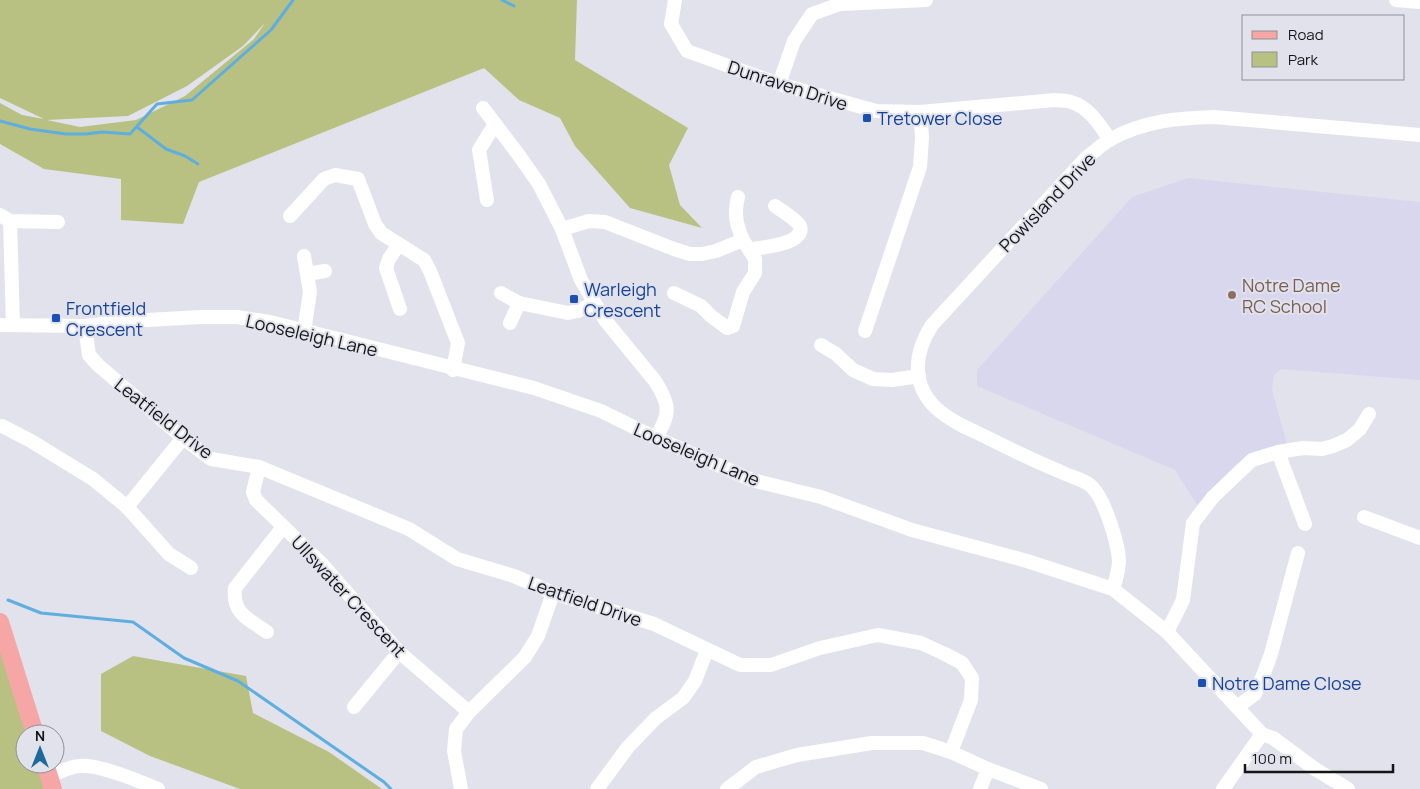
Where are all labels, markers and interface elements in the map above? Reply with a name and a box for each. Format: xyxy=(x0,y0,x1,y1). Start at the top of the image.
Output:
legend xyxy=(1242,15,1405,80)
text: Road xyxy=(1288,24,1324,45)
text: Park xyxy=(1288,49,1318,70)
street label: Dunraven Drive xyxy=(725,54,851,116)
place label: Tretower Close xyxy=(877,106,1002,130)
marker: Tretower Close xyxy=(861,112,873,124)
street label: Powisland Drive xyxy=(993,147,1101,257)
place label: Notre Dame RC School xyxy=(1242,273,1340,318)
place label: Warleigh Crescent xyxy=(584,277,661,322)
marker: Notre Dame RC School xyxy=(1226,289,1238,301)
marker: Warleigh Crescent xyxy=(568,293,580,305)
place label: Frontfield Crescent xyxy=(66,296,146,341)
street label: Looseleigh Lane xyxy=(244,308,380,362)
marker: Frontfield Crescent xyxy=(50,312,62,324)
street label: Leatfield Drive xyxy=(110,372,218,464)
street label: Looseleigh Lane xyxy=(630,417,764,491)
street label: Ullswater Crescent xyxy=(286,530,412,662)
street label: Leatfield Drive xyxy=(525,570,645,632)
place label: Notre Dame Close xyxy=(1212,671,1362,695)
marker: Notre Dame Close xyxy=(1196,677,1208,689)
north arrow xyxy=(15,724,65,774)
text: N xyxy=(35,726,45,745)
scale bar xyxy=(1245,742,1392,774)
text: 100 m xyxy=(1252,748,1292,769)

